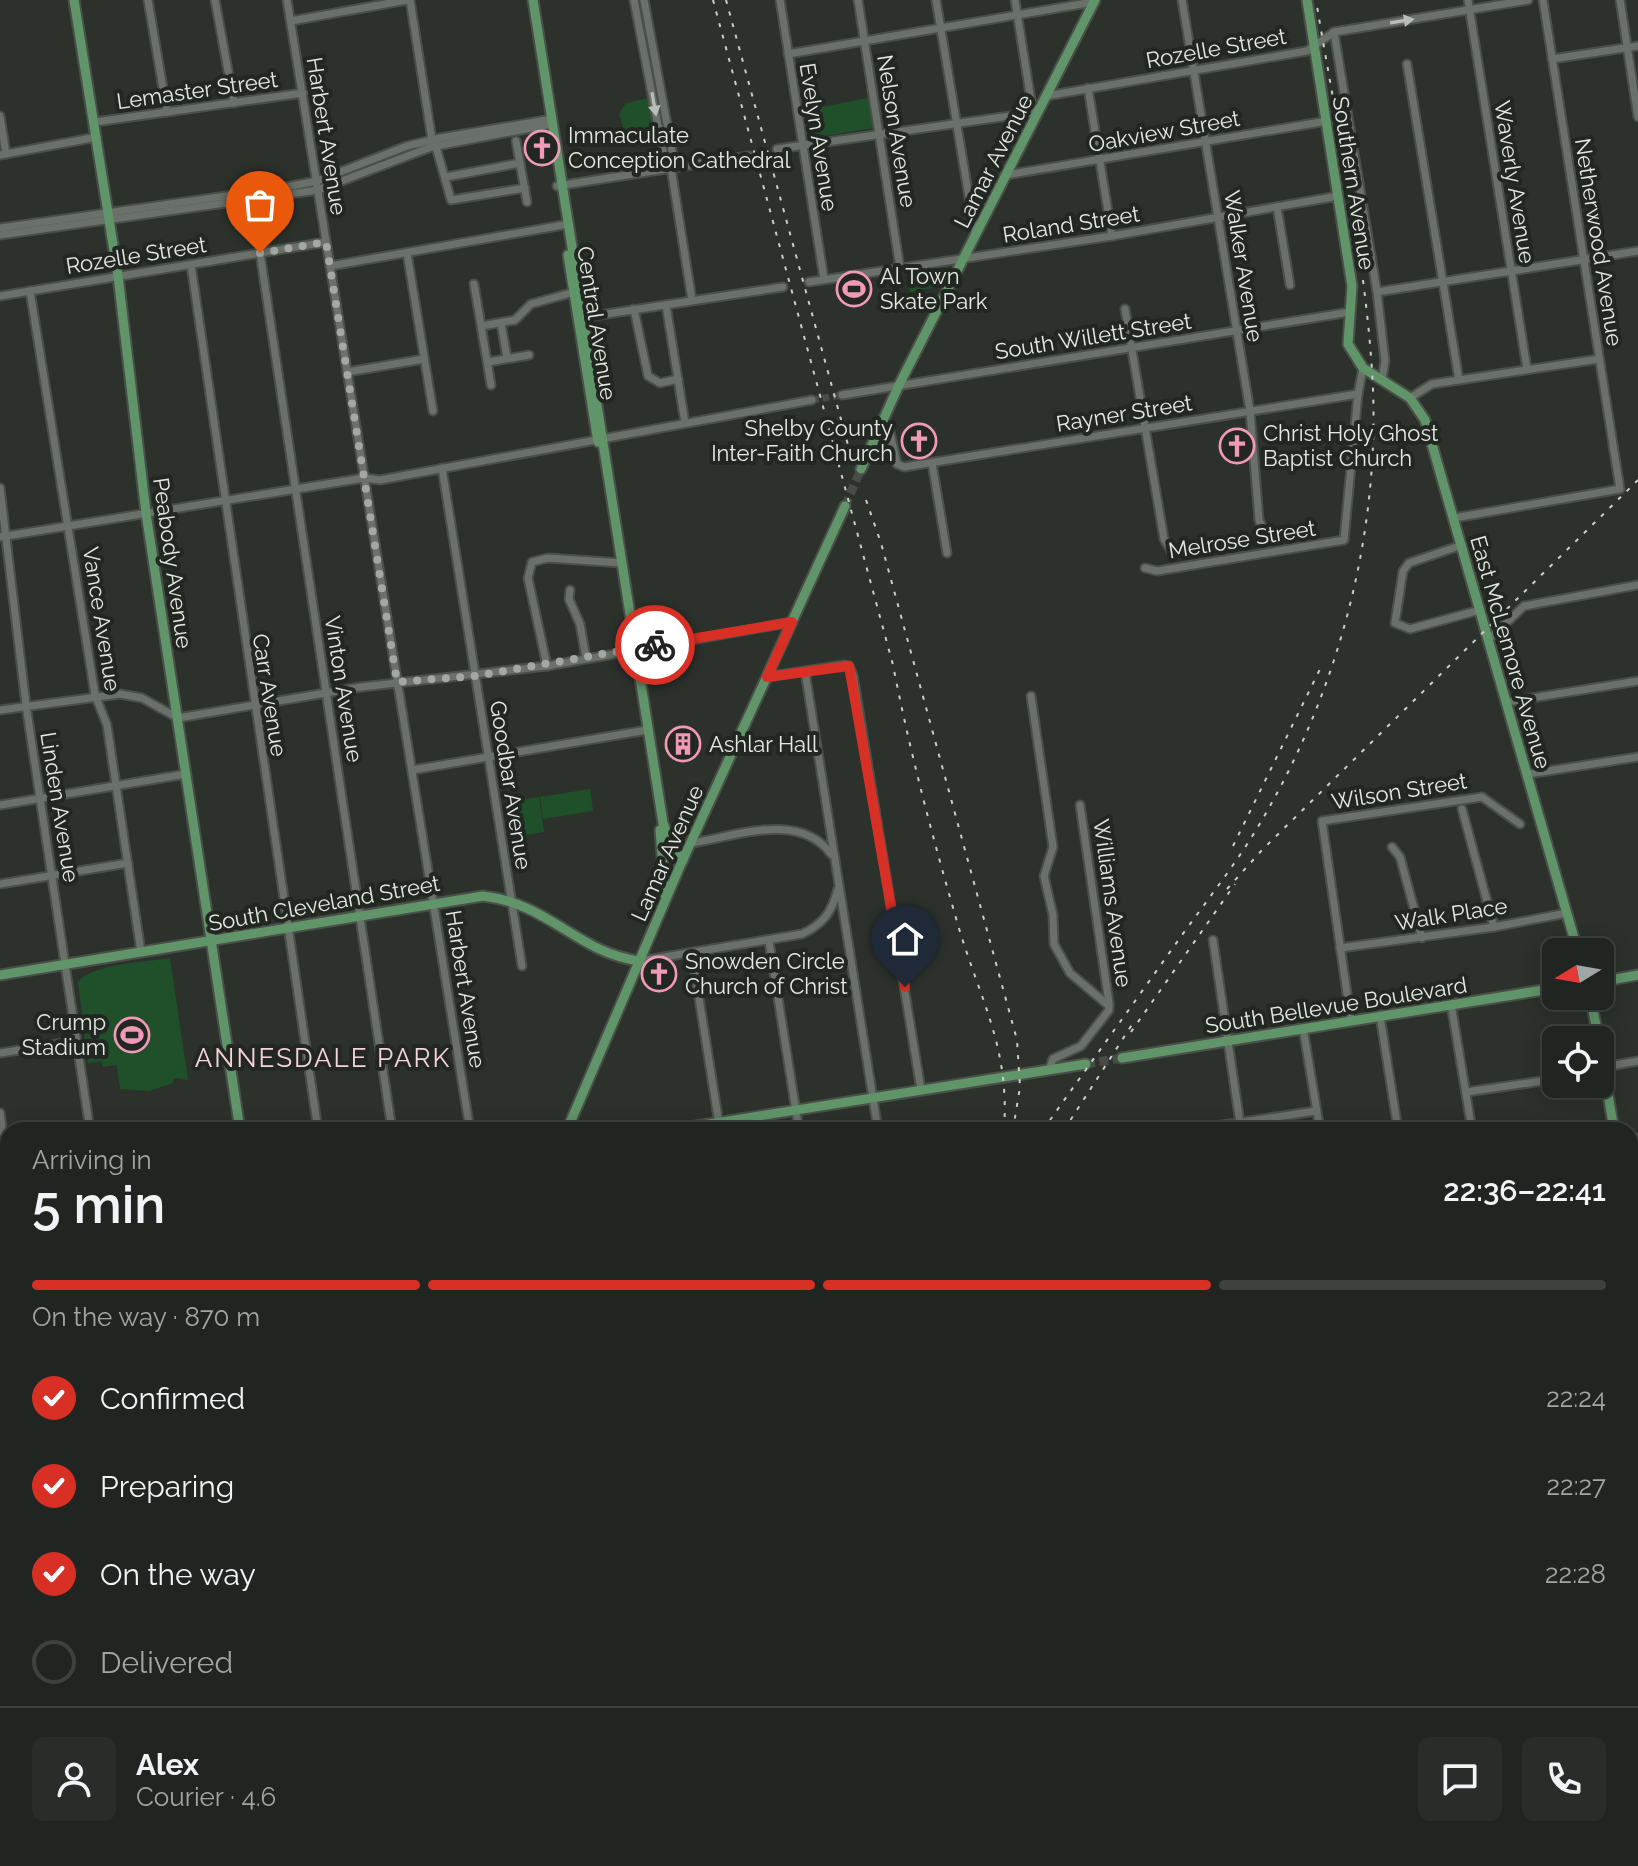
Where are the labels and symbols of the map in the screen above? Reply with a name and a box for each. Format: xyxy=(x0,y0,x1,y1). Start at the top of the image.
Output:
one-way arrow xyxy=(1390,14,1415,27)
street label: Rozelle Street xyxy=(1144,23,1289,73)
street label: Nelson Avenue xyxy=(872,53,922,209)
street label: Harbert Avenue xyxy=(302,55,352,217)
street label: Evelyn Avenue xyxy=(794,61,844,213)
street label: Lemaster Street xyxy=(115,66,280,114)
street label: Lamar Avenue xyxy=(948,90,1038,232)
one-way arrow xyxy=(649,92,661,117)
street label: Southern Avenue xyxy=(1327,94,1381,272)
street label: Waverly Avenue xyxy=(1489,99,1541,265)
street label: Oakview Street xyxy=(1086,105,1242,157)
place label: Immaculate Conception Cathedral xyxy=(568,122,790,173)
church icon: Immaculate Conception Cathedral xyxy=(523,129,561,167)
street label: Netherwood Avenue xyxy=(1570,136,1628,348)
pin xyxy=(226,171,294,253)
street label: Walker Avenue xyxy=(1219,188,1269,344)
street label: Roland Street xyxy=(1001,200,1142,248)
street label: Rozelle Street xyxy=(64,231,209,279)
street label: Central Avenue xyxy=(572,244,622,402)
place label: Al Town Skate Park xyxy=(880,263,988,314)
sports icon: Al Town Skate Park xyxy=(835,270,873,308)
street label: South Willett Street xyxy=(993,308,1194,364)
street label: Rayner Street xyxy=(1054,389,1194,437)
place label: Shelby County Inter-Faith Church xyxy=(711,415,893,466)
place label: Christ Holy Ghost Baptist Church xyxy=(1263,420,1439,471)
church icon: Shelby County Inter-Faith Church xyxy=(900,422,938,460)
church icon: Christ Holy Ghost Baptist Church xyxy=(1218,427,1256,465)
street label: Peabody Avenue xyxy=(148,476,198,650)
street label: Melrose Street xyxy=(1167,514,1318,563)
street label: East McLemore Avenue xyxy=(1465,532,1557,772)
street label: Vance Avenue xyxy=(78,545,126,693)
courier xyxy=(615,605,695,685)
street label: Vinton Avenue xyxy=(320,614,368,764)
street label: Carr Avenue xyxy=(247,632,293,758)
street label: Goodbar Avenue xyxy=(485,699,537,871)
building icon: Ashlar Hall xyxy=(664,725,702,763)
street label: Linden Avenue xyxy=(35,730,85,884)
place label: Ashlar Hall xyxy=(709,731,818,757)
street label: Wilson Street xyxy=(1329,767,1469,815)
street label: Lamar Avenue xyxy=(625,781,709,925)
street label: Williams Avenue xyxy=(1088,817,1138,989)
street label: South Cleveland Street xyxy=(206,870,442,936)
street label: Walk Place xyxy=(1393,892,1509,936)
pin xyxy=(871,905,939,987)
street label: Harbert Avenue xyxy=(441,908,491,1070)
north arrow xyxy=(1542,938,1614,1010)
place label: Snowden Circle Church of Christ xyxy=(685,948,848,999)
church icon: Snowden Circle Church of Christ xyxy=(640,955,678,993)
street label: South Bellevue Boulevard xyxy=(1203,971,1469,1039)
place label: Crump Stadium xyxy=(22,1009,106,1060)
sports icon: Crump Stadium xyxy=(113,1016,151,1054)
district label: ANNESDALE PARK xyxy=(195,1043,451,1073)

